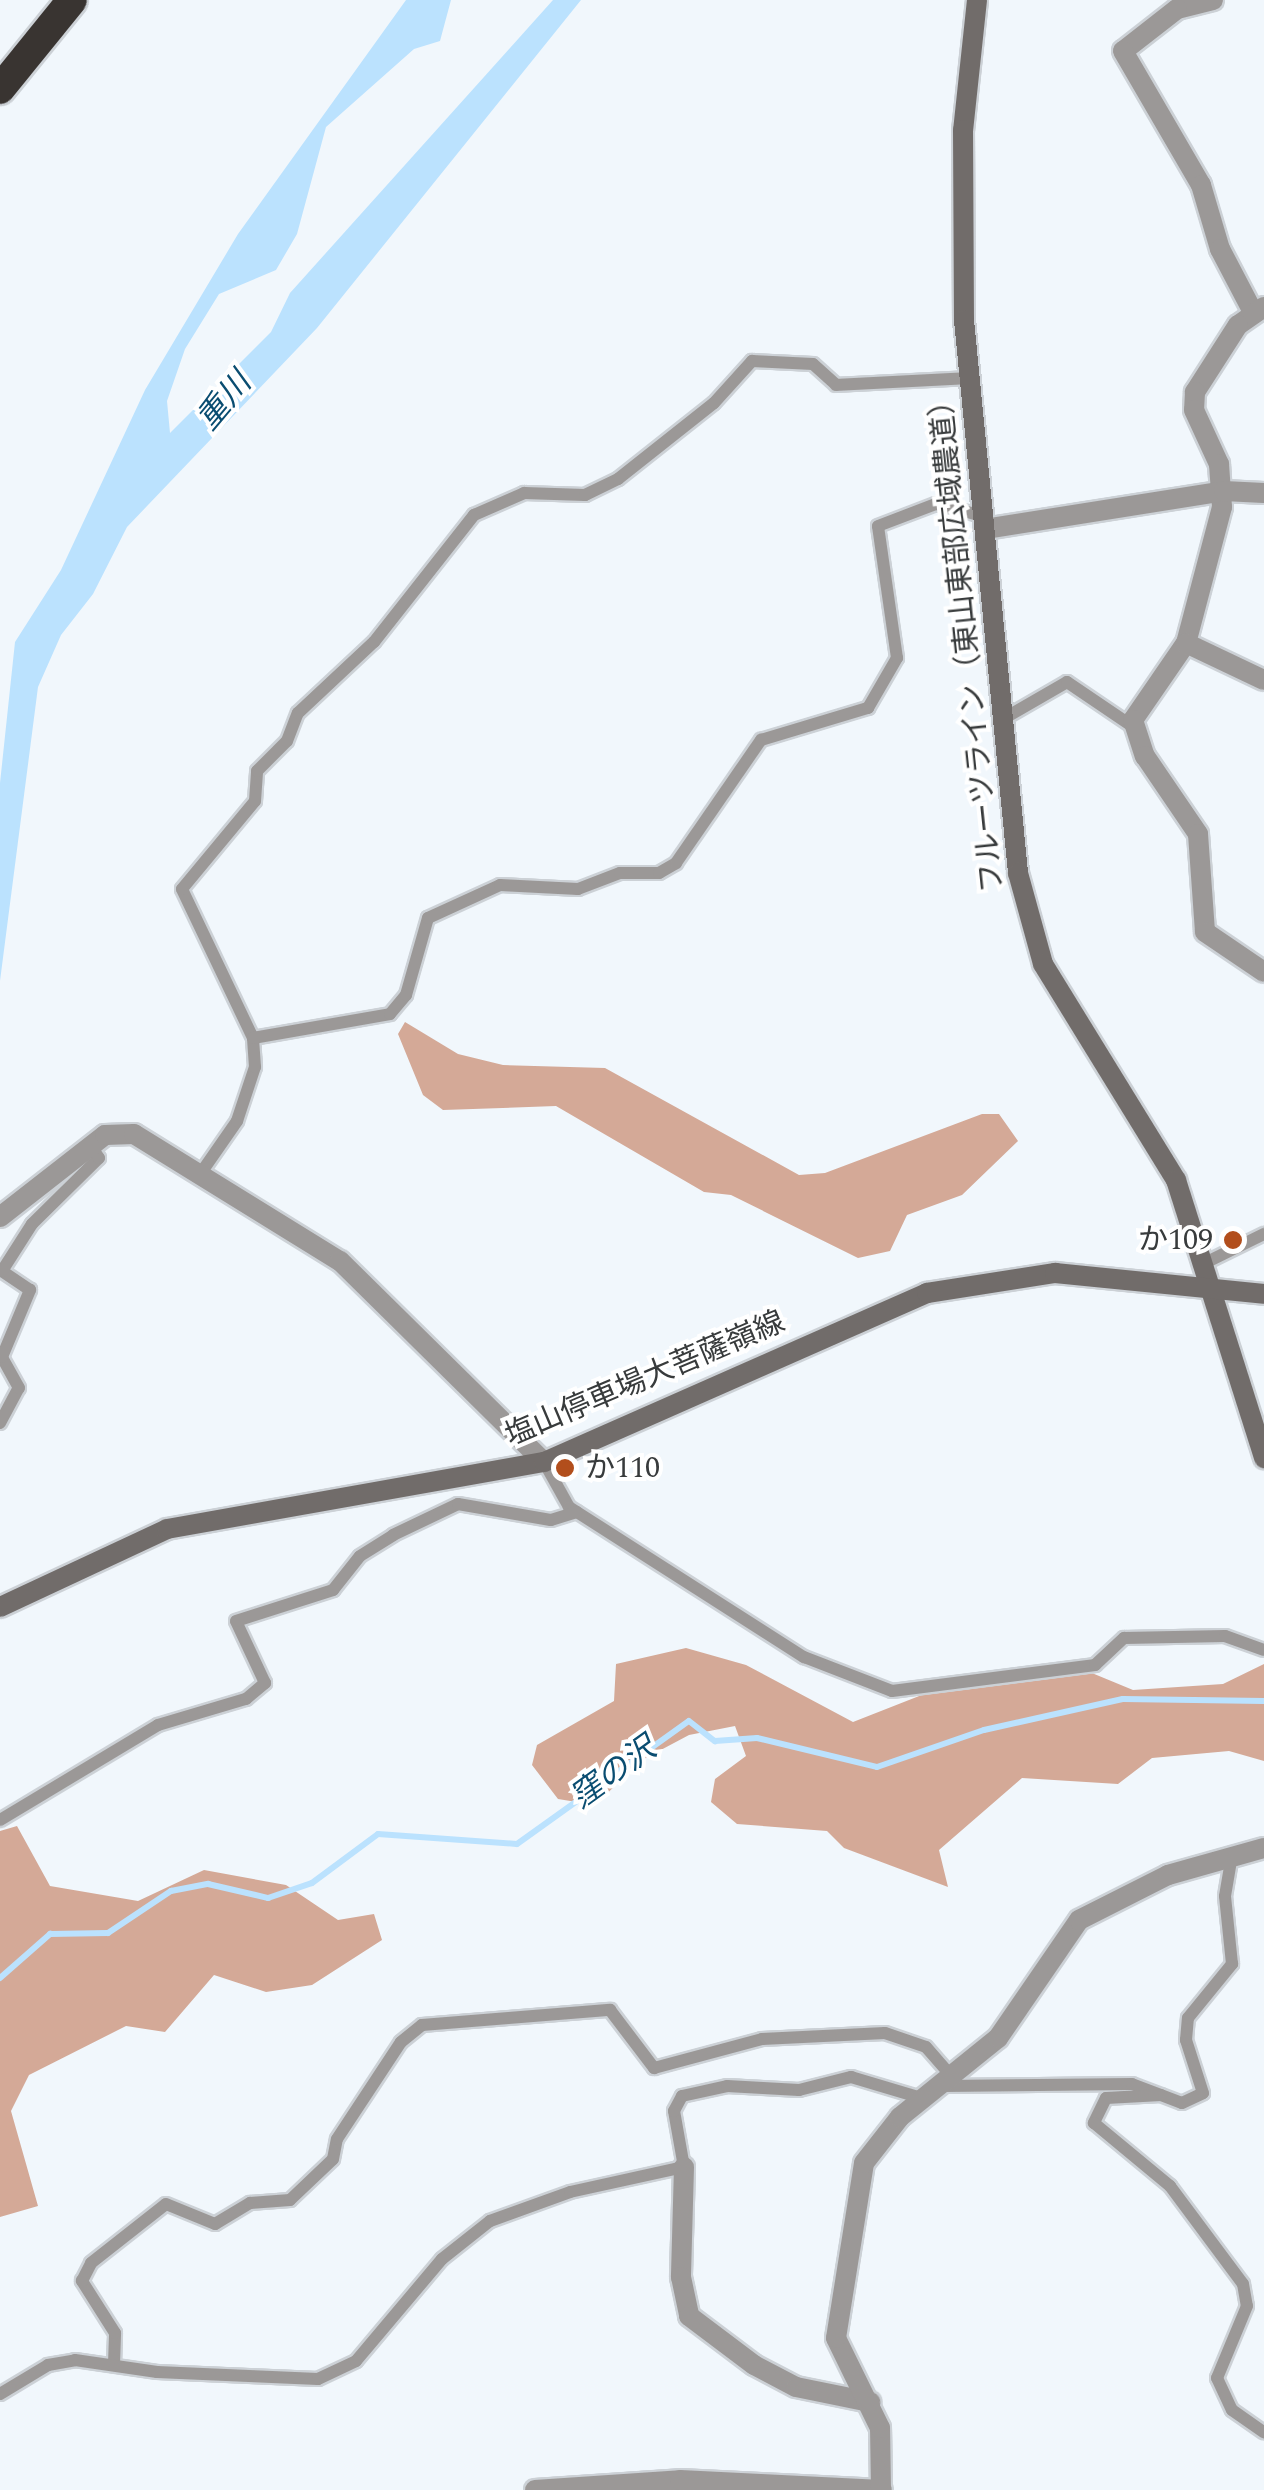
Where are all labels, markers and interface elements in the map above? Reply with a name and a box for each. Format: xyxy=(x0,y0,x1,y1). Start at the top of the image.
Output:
water label: 重川 xyxy=(190,365,260,439)
street label: フルーツライン（東山東部広域農道） xyxy=(922,384,1012,894)
place label: か109 xyxy=(1138,1222,1213,1258)
marker: か109 xyxy=(1222,1229,1244,1251)
street label: 塩山停車場大菩薩嶺線 xyxy=(500,1304,790,1454)
place label: か110 xyxy=(585,1450,660,1486)
marker: か110 xyxy=(554,1457,576,1479)
water label: 窪の沢 xyxy=(564,1730,664,1818)

